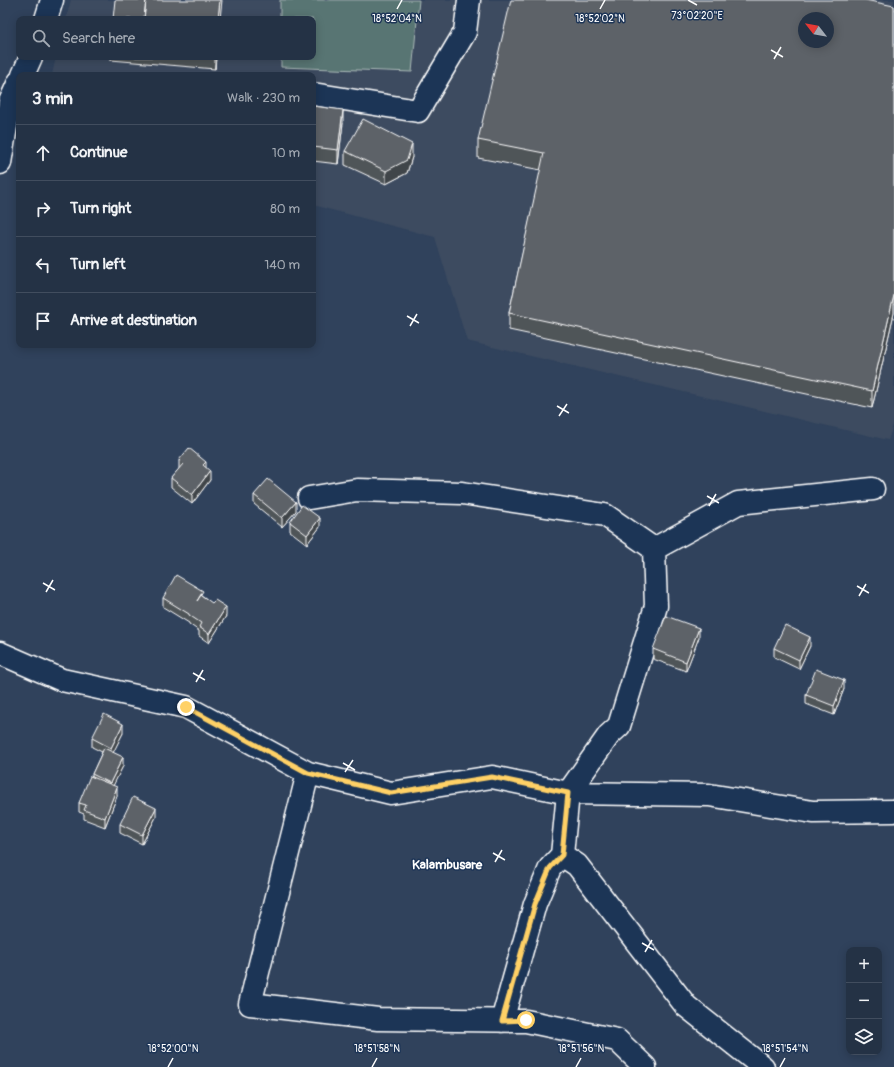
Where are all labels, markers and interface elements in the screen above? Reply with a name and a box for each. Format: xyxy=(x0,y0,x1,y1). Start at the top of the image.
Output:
text: 73°02'20"E xyxy=(671,10,723,22)
north arrow xyxy=(798,12,834,48)
text: 18°52'04"N xyxy=(372,13,422,25)
text: 18°52'02"N xyxy=(575,13,625,25)
search box xyxy=(16,16,316,60)
icon: search xyxy=(30,27,52,49)
text: Search here xyxy=(62,29,135,48)
text: 3 min xyxy=(32,88,73,109)
text: Walk · 230 m xyxy=(227,90,300,106)
icon: ahead xyxy=(32,142,54,164)
text: Continue xyxy=(70,143,128,162)
text: 10 m xyxy=(272,145,300,161)
icon: right xyxy=(32,198,54,220)
text: Turn right xyxy=(70,199,131,218)
text: 80 m xyxy=(270,201,300,217)
icon: left xyxy=(32,254,54,276)
text: Turn left xyxy=(70,255,126,274)
text: 140 m xyxy=(264,257,300,273)
icon: arrive xyxy=(32,310,54,332)
text: Arrive at destination xyxy=(70,311,197,330)
route end xyxy=(177,698,195,716)
district label: Kalambusare xyxy=(412,857,483,873)
map controls xyxy=(846,947,882,1055)
button: + xyxy=(846,947,882,983)
button: − xyxy=(846,983,882,1019)
route start xyxy=(517,1011,535,1029)
button: layers xyxy=(846,1019,882,1055)
text: 18°52'00"N xyxy=(148,1043,199,1055)
text: 18°51'58"N xyxy=(354,1043,400,1055)
text: 18°51'56"N xyxy=(558,1043,605,1055)
text: 18°51'54"N xyxy=(762,1043,809,1055)

